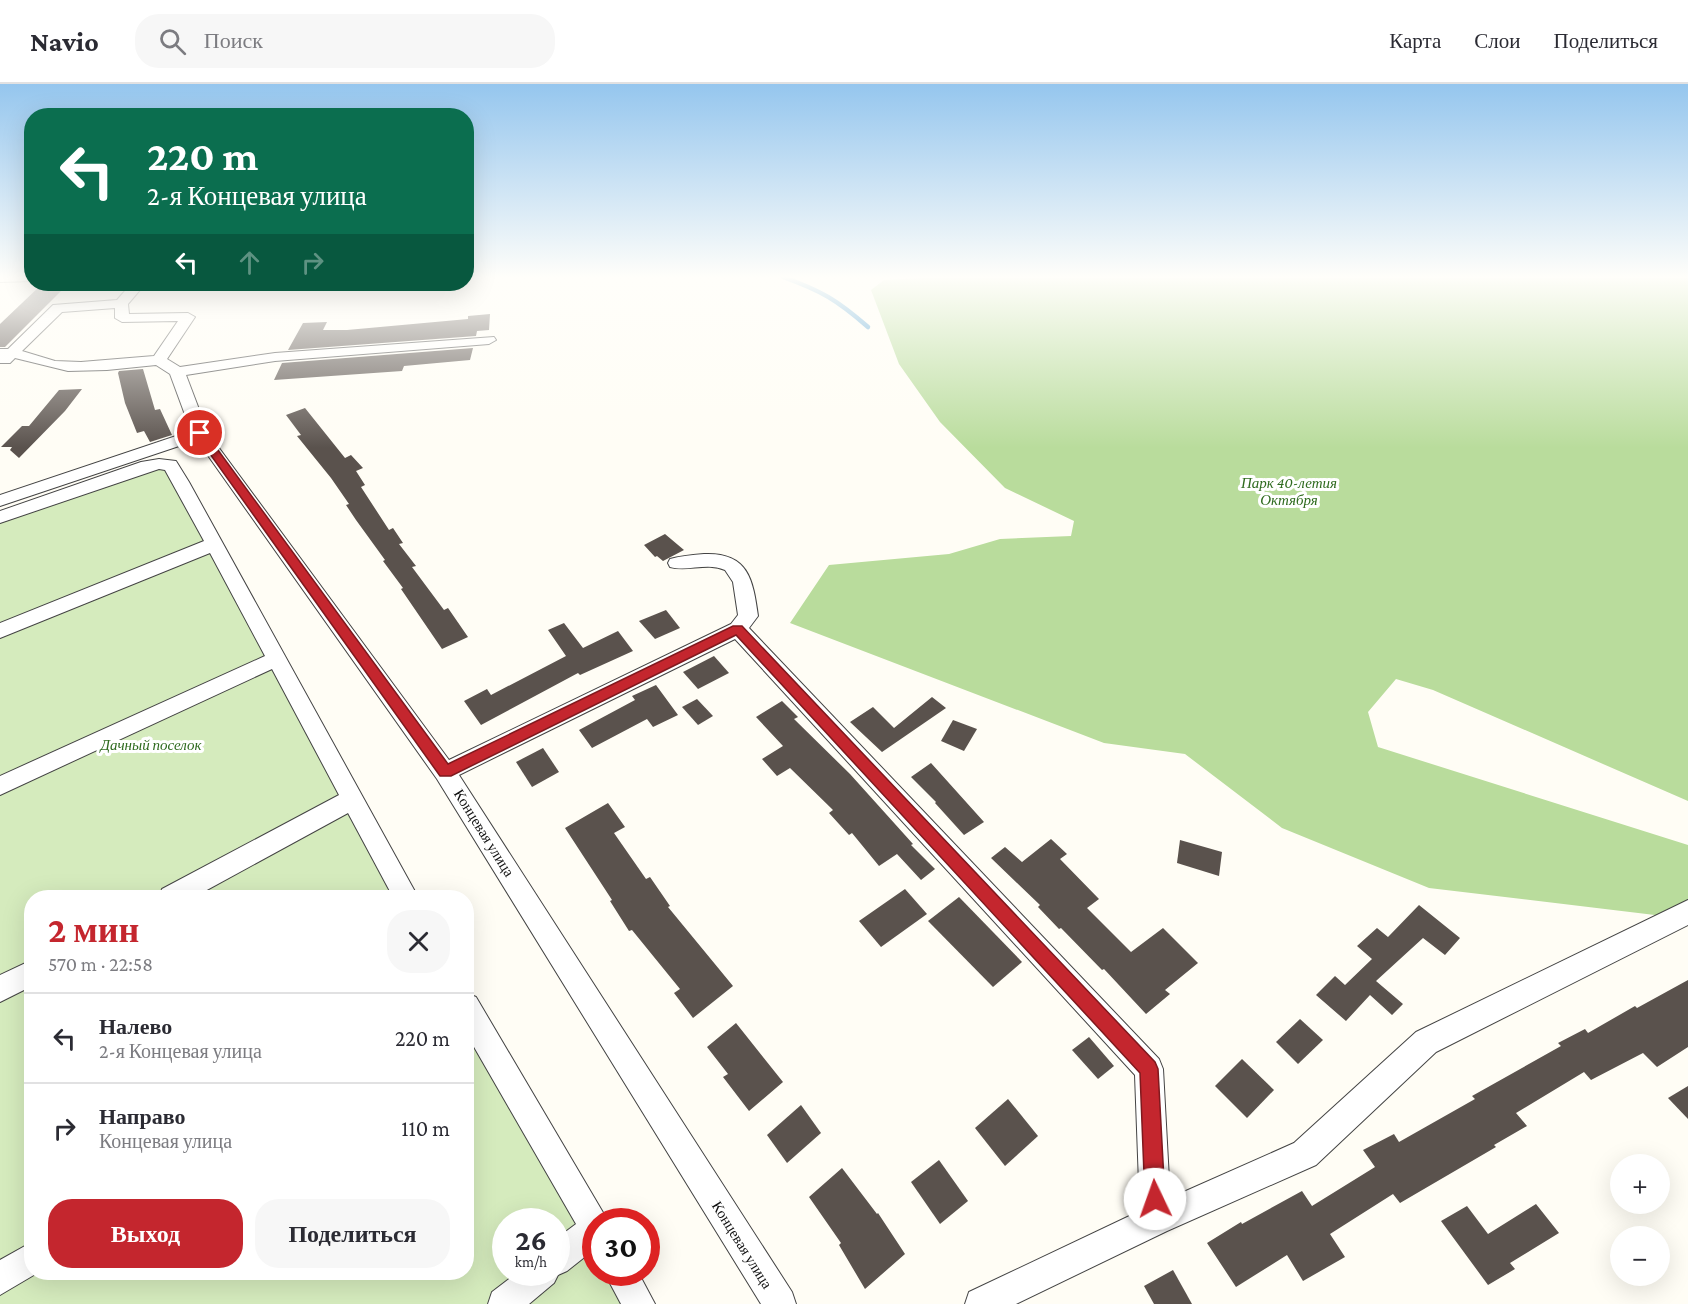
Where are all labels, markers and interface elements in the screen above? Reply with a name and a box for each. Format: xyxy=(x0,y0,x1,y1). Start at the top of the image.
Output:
search box xyxy=(135,14,555,68)
icon: search xyxy=(156,25,189,58)
text: Navio xyxy=(30,26,99,57)
text: Поиск xyxy=(204,28,263,53)
text: Карта xyxy=(1389,29,1441,53)
text: Слои xyxy=(1474,29,1520,53)
text: Поделиться xyxy=(1553,29,1658,53)
icon: left xyxy=(48,132,126,210)
text: 220 m xyxy=(147,132,258,179)
text: 2-я Концевая улица xyxy=(147,181,367,211)
icon: left xyxy=(170,246,203,279)
icon: ahead xyxy=(233,246,266,279)
icon: right xyxy=(296,246,329,279)
pin xyxy=(174,407,225,458)
icon: arrive xyxy=(183,416,216,449)
park label: Парк 40-летия Октября xyxy=(1240,475,1337,508)
park label: Дачный поселок xyxy=(99,737,202,753)
street label: Концевая улица xyxy=(451,786,517,880)
text: 2 мин xyxy=(48,910,139,950)
button: close xyxy=(387,910,450,973)
text: 570 m · 22:58 xyxy=(48,953,153,975)
text: Налево xyxy=(99,1014,172,1039)
icon: left xyxy=(48,1022,81,1055)
text: 220 m xyxy=(395,1026,450,1051)
text: 2-я Концевая улица xyxy=(99,1040,262,1062)
text: Направо xyxy=(99,1104,185,1129)
icon: right xyxy=(48,1112,81,1145)
text: 110 m xyxy=(401,1116,450,1141)
text: Концевая улица xyxy=(99,1130,232,1152)
map controls xyxy=(1610,1154,1670,1286)
button: + xyxy=(1610,1154,1670,1214)
position arrow xyxy=(1123,1167,1187,1231)
street label: Концевая улица xyxy=(709,1198,775,1292)
button: Выход xyxy=(48,1199,243,1268)
button: Поделиться xyxy=(255,1199,450,1268)
speed limit sign: 30 xyxy=(582,1208,660,1286)
text: 26 xyxy=(515,1223,547,1256)
button: − xyxy=(1610,1226,1670,1286)
text: km/h xyxy=(515,1254,547,1270)

